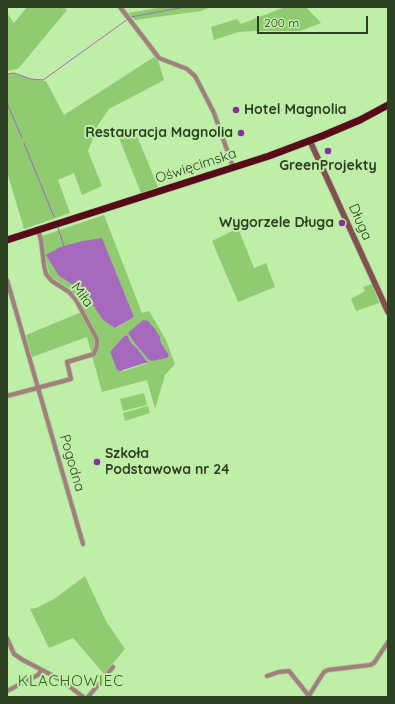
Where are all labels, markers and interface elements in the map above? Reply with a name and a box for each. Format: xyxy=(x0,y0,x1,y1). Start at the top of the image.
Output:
scale bar xyxy=(259,8,370,34)
text: 200 m xyxy=(264,15,299,30)
place label: Hotel Magnolia xyxy=(244,102,347,118)
marker: Hotel Magnolia xyxy=(231,105,241,115)
place label: Restauracja Magnolia xyxy=(85,125,233,141)
marker: Restauracja Magnolia xyxy=(236,128,246,138)
street label: Oświęcimska xyxy=(153,145,239,187)
marker: GreenProjekty xyxy=(323,146,333,156)
place label: GreenProjekty xyxy=(279,158,377,174)
street label: Długa xyxy=(345,201,375,243)
place label: Wygorzele Długa xyxy=(219,215,334,231)
marker: Wygorzele Długa xyxy=(337,218,347,228)
street label: Miła xyxy=(67,279,97,311)
street label: Pogodna xyxy=(56,433,88,493)
place label: Szkoła Podstawowa nr 24 xyxy=(105,446,230,478)
marker: Szkoła Podstawowa nr 24 xyxy=(92,457,102,467)
district label: KLACHOWIEC xyxy=(18,672,124,690)

